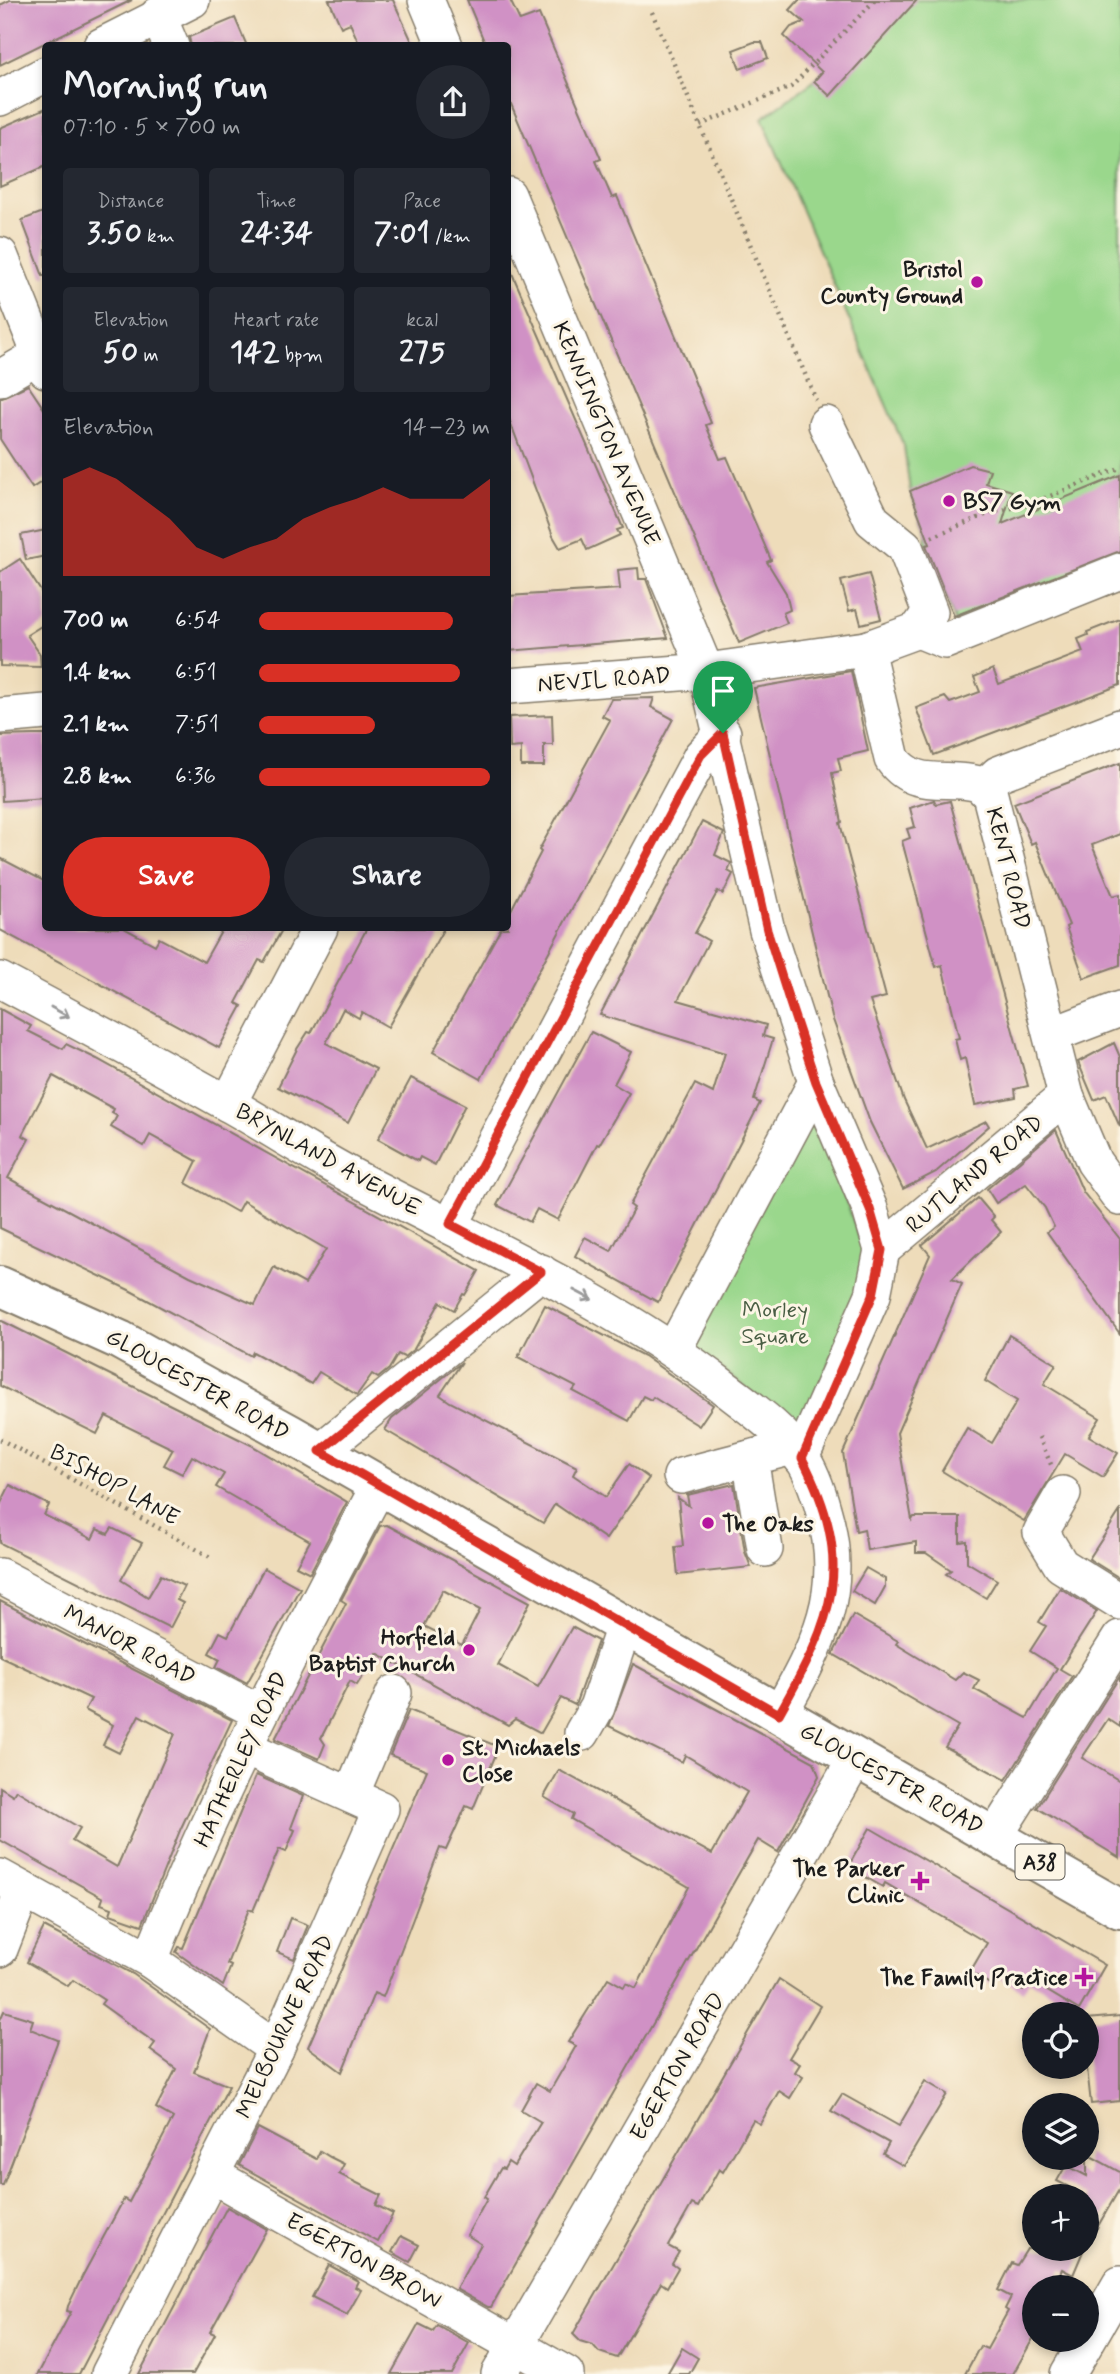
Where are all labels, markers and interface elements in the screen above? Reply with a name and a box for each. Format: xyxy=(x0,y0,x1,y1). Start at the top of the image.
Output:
text: Morning run xyxy=(63,62,268,111)
button: share xyxy=(416,65,490,139)
text: 07:10 · 5 × 700 m xyxy=(63,113,240,143)
text: Distance xyxy=(97,189,164,214)
text: Time xyxy=(257,189,296,214)
text: Pace xyxy=(403,189,441,214)
text: 3.50 xyxy=(87,214,142,253)
text: 24:34 xyxy=(240,214,313,253)
text: 7:01 xyxy=(374,214,430,253)
text: km xyxy=(142,224,175,249)
text: /km xyxy=(430,224,471,249)
place label: Bristol County Ground xyxy=(820,256,963,312)
marker: Bristol County Ground xyxy=(969,274,985,290)
text: Elevation xyxy=(93,308,168,333)
text: Heart rate xyxy=(234,308,319,333)
text: kcal xyxy=(406,308,438,333)
street label: KENNINGTON AVENUE xyxy=(544,317,666,550)
text: 50 xyxy=(103,333,138,372)
text: 142 xyxy=(230,333,280,372)
text: 275 xyxy=(399,333,445,372)
text: m xyxy=(138,343,159,368)
text: bpm xyxy=(280,343,323,368)
text: Elevation xyxy=(63,413,154,443)
text: 14–23 m xyxy=(403,413,490,443)
place label: BS7 Gym xyxy=(963,488,1061,518)
marker: BS7 Gym xyxy=(941,493,957,509)
text: 700 m xyxy=(63,606,128,636)
text: 6:54 xyxy=(175,606,221,636)
text: 1.4 km xyxy=(63,658,131,688)
text: 6:51 xyxy=(175,658,217,688)
street label: NEVIL ROAD xyxy=(536,661,672,701)
pin xyxy=(693,661,753,733)
icon: arrive xyxy=(704,672,742,710)
text: 2.1 km xyxy=(63,710,129,740)
text: 7:51 xyxy=(175,710,219,740)
text: 2.8 km xyxy=(63,762,132,792)
text: 6:36 xyxy=(175,762,216,792)
street label: KENT ROAD xyxy=(977,804,1037,933)
button: Save xyxy=(63,837,270,917)
button: Share xyxy=(284,837,490,917)
one-way arrow xyxy=(49,1006,70,1020)
street label: BRYNLAND AVENUE xyxy=(230,1097,426,1224)
street label: RUTLAND ROAD xyxy=(900,1108,1050,1241)
one-way arrow xyxy=(572,1289,593,1302)
park label: Morley Square xyxy=(741,1296,809,1352)
street label: GLOUCESTER ROAD xyxy=(100,1323,294,1449)
street label: BISHOP LANE xyxy=(44,1438,184,1534)
place label: The Oaks xyxy=(722,1510,815,1540)
marker: The Oaks xyxy=(700,1515,716,1531)
street label: MANOR ROAD xyxy=(58,1598,200,1693)
place label: Horfield Baptist Church xyxy=(309,1624,455,1680)
marker: Horfield Baptist Church xyxy=(461,1642,477,1658)
street label: HATHERLEY ROAD xyxy=(188,1667,296,1853)
street label: GLOUCESTER ROAD xyxy=(794,1717,988,1843)
place label: St. Michaels Close xyxy=(462,1734,581,1790)
marker: St. Michaels Close xyxy=(440,1752,456,1768)
road number: A38 xyxy=(1016,1844,1064,1880)
place label: The Parker Clinic xyxy=(792,1855,905,1911)
marker: The Parker Clinic xyxy=(910,1871,930,1891)
street label: MELBOURNE ROAD xyxy=(230,1930,342,2124)
place label: The Family Practice xyxy=(880,1964,1068,1994)
marker: The Family Practice xyxy=(1074,1967,1094,1987)
street label: EGERTON ROAD xyxy=(624,1987,733,2147)
map controls xyxy=(1022,2002,1099,2352)
button: locate xyxy=(1022,2002,1099,2079)
button: layers xyxy=(1022,2093,1099,2170)
button: + xyxy=(1022,2184,1099,2261)
street label: EGERTON BROW xyxy=(280,2207,446,2317)
button: − xyxy=(1022,2275,1099,2352)

